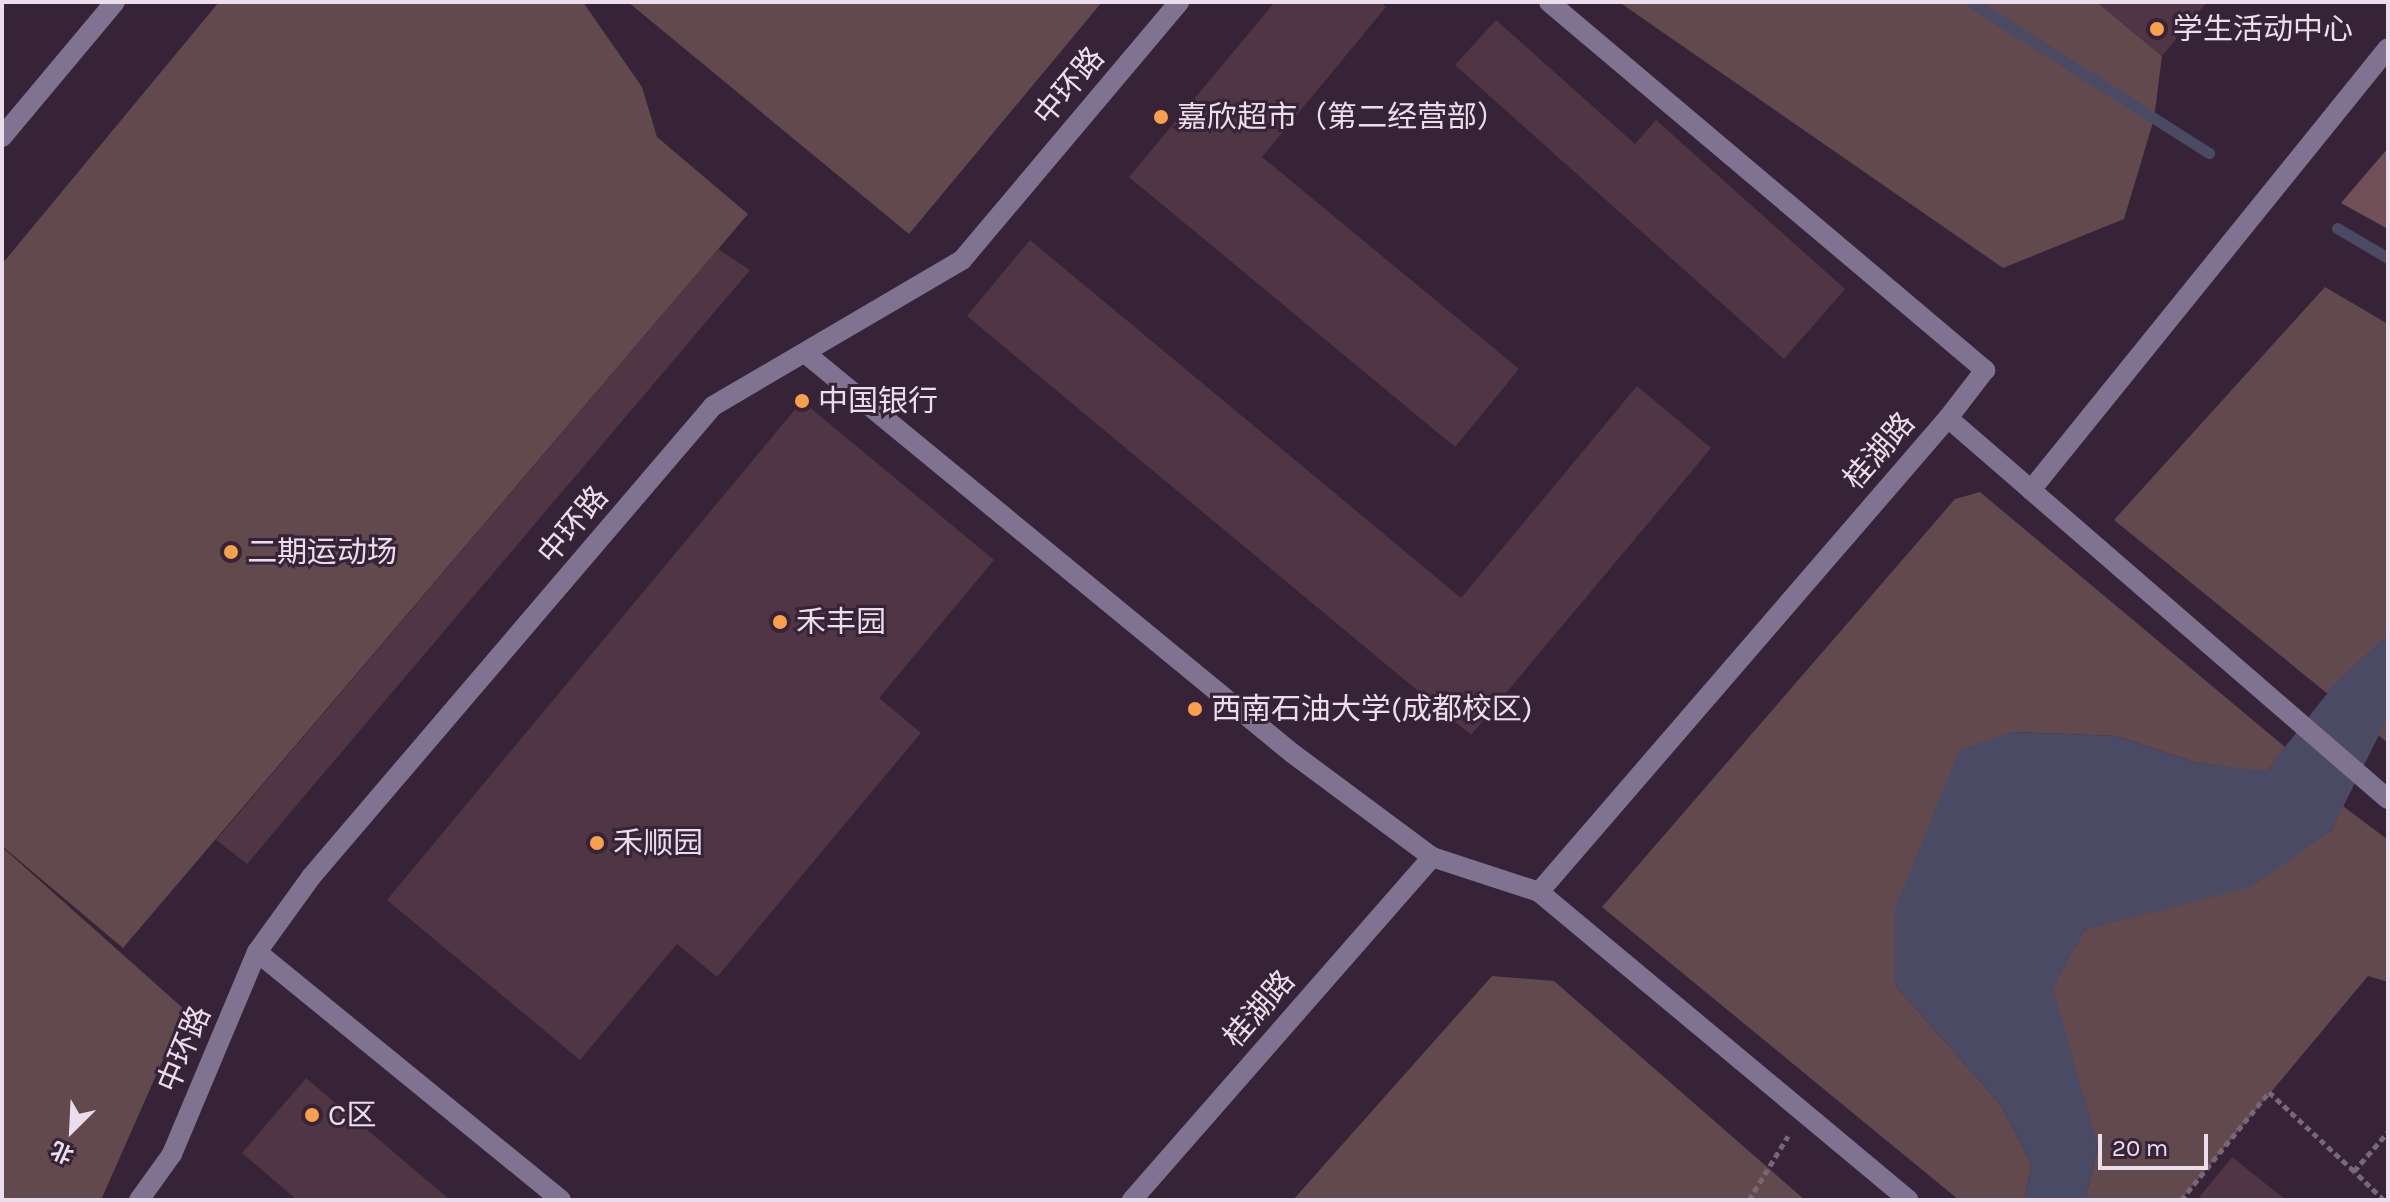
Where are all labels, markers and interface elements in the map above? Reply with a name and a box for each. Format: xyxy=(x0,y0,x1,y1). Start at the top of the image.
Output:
place label: 学生活动中心 xyxy=(2173,11,2353,47)
marker: 学生活动中心 xyxy=(2148,20,2166,38)
street label: 中环路 xyxy=(1026,40,1112,132)
place label: 嘉欣超市（第二经营部） xyxy=(1177,99,1507,135)
marker: 嘉欣超市（第二经营部） xyxy=(1152,108,1170,126)
place label: 中国银行 xyxy=(818,383,938,419)
marker: 中国银行 xyxy=(793,392,811,410)
street label: 桂湖路 xyxy=(1836,405,1922,497)
street label: 中环路 xyxy=(530,479,616,571)
place label: 二期运动场 xyxy=(247,534,397,570)
marker: 二期运动场 xyxy=(222,543,240,561)
place label: 禾丰园 xyxy=(796,604,886,640)
marker: 禾丰园 xyxy=(771,613,789,631)
place label: 西南石油大学(成都校区) xyxy=(1211,691,1532,727)
marker: 西南石油大学(成都校区) xyxy=(1186,700,1204,718)
place label: 禾顺园 xyxy=(613,825,703,861)
marker: 禾顺园 xyxy=(588,834,606,852)
street label: 桂湖路 xyxy=(1216,963,1302,1055)
street label: 中环路 xyxy=(150,1001,218,1097)
north arrow xyxy=(32,1090,112,1170)
place label: C区 xyxy=(328,1097,376,1133)
marker: C区 xyxy=(303,1106,321,1124)
scale bar xyxy=(2102,1118,2212,1168)
text: 20 m xyxy=(2112,1134,2168,1162)
text: 北 xyxy=(47,1136,78,1168)

